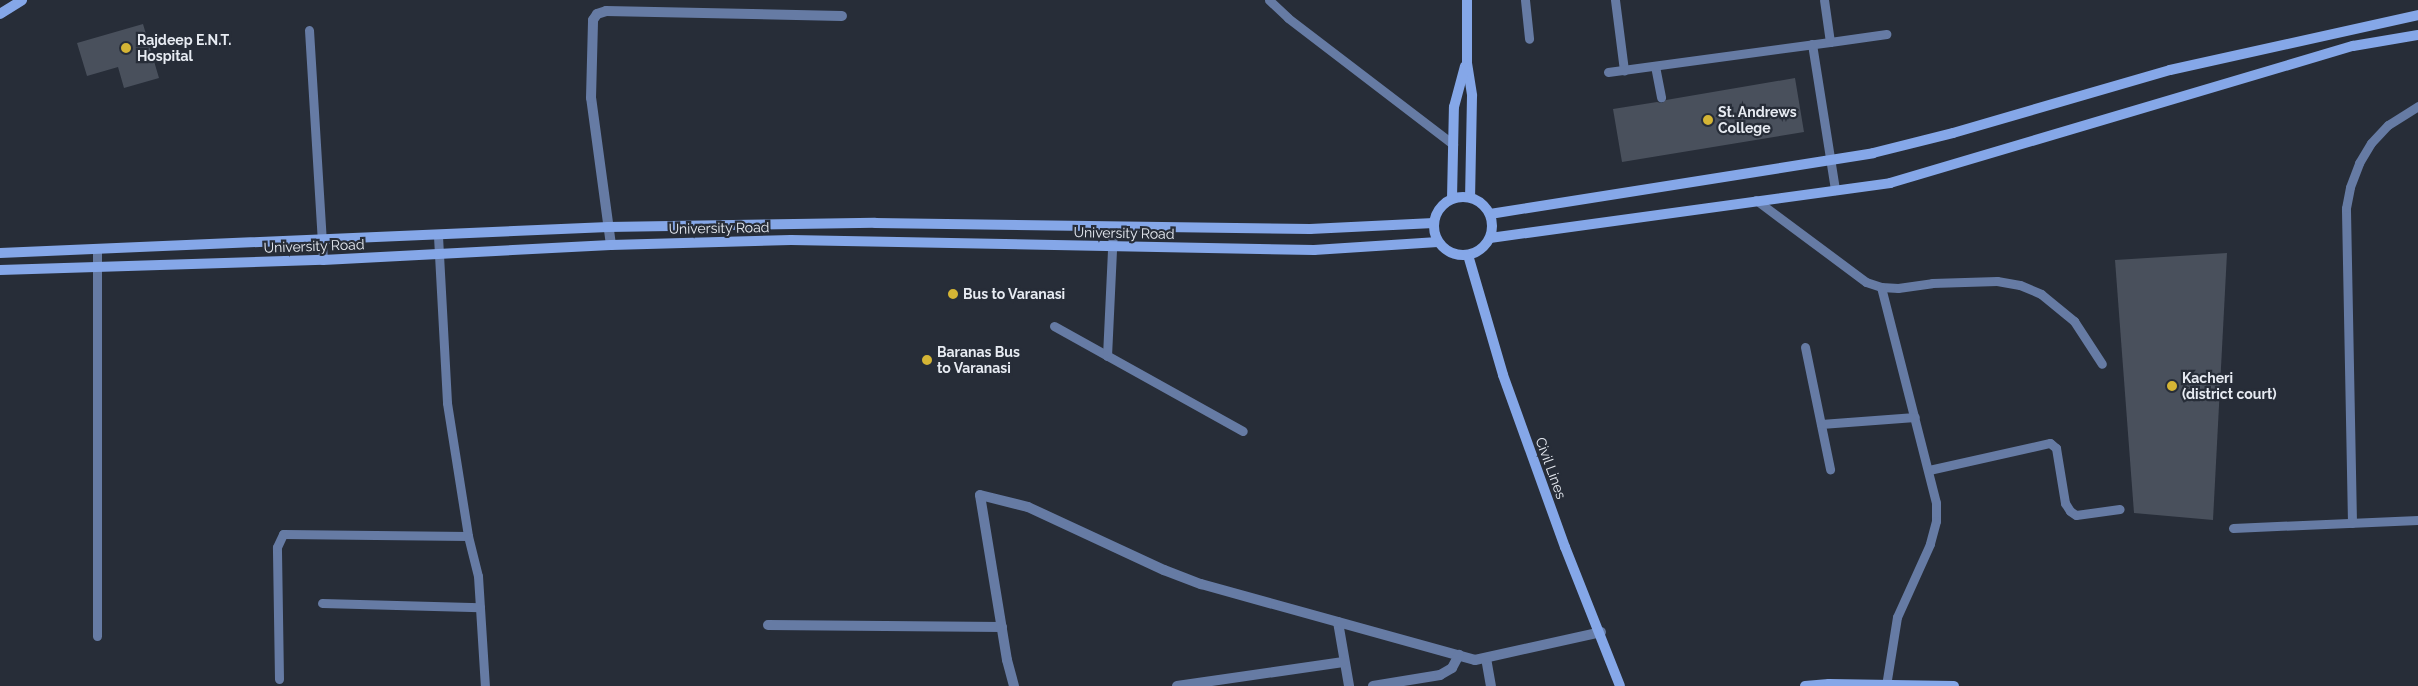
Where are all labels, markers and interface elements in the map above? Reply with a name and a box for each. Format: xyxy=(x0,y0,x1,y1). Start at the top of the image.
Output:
place label: Rajdeep E.N.T. Hospital xyxy=(137,32,231,64)
marker: Rajdeep E.N.T. Hospital xyxy=(119,41,133,55)
place label: St. Andrews College xyxy=(1718,104,1797,136)
marker: St. Andrews College xyxy=(1702,114,1714,126)
street label: University Road xyxy=(668,219,770,237)
street label: University Road xyxy=(1073,224,1175,242)
street label: University Road xyxy=(263,236,365,256)
place label: Bus to Varanasi xyxy=(963,286,1066,302)
marker: Bus to Varanasi xyxy=(947,288,959,300)
place label: Baranas Bus to Varanasi xyxy=(937,344,1020,377)
marker: Baranas Bus to Varanasi xyxy=(921,354,933,366)
place label: Kacheri (district court) xyxy=(2182,370,2277,402)
marker: Kacheri (district court) xyxy=(2166,380,2178,392)
street label: Civil Lines xyxy=(1532,435,1570,501)

